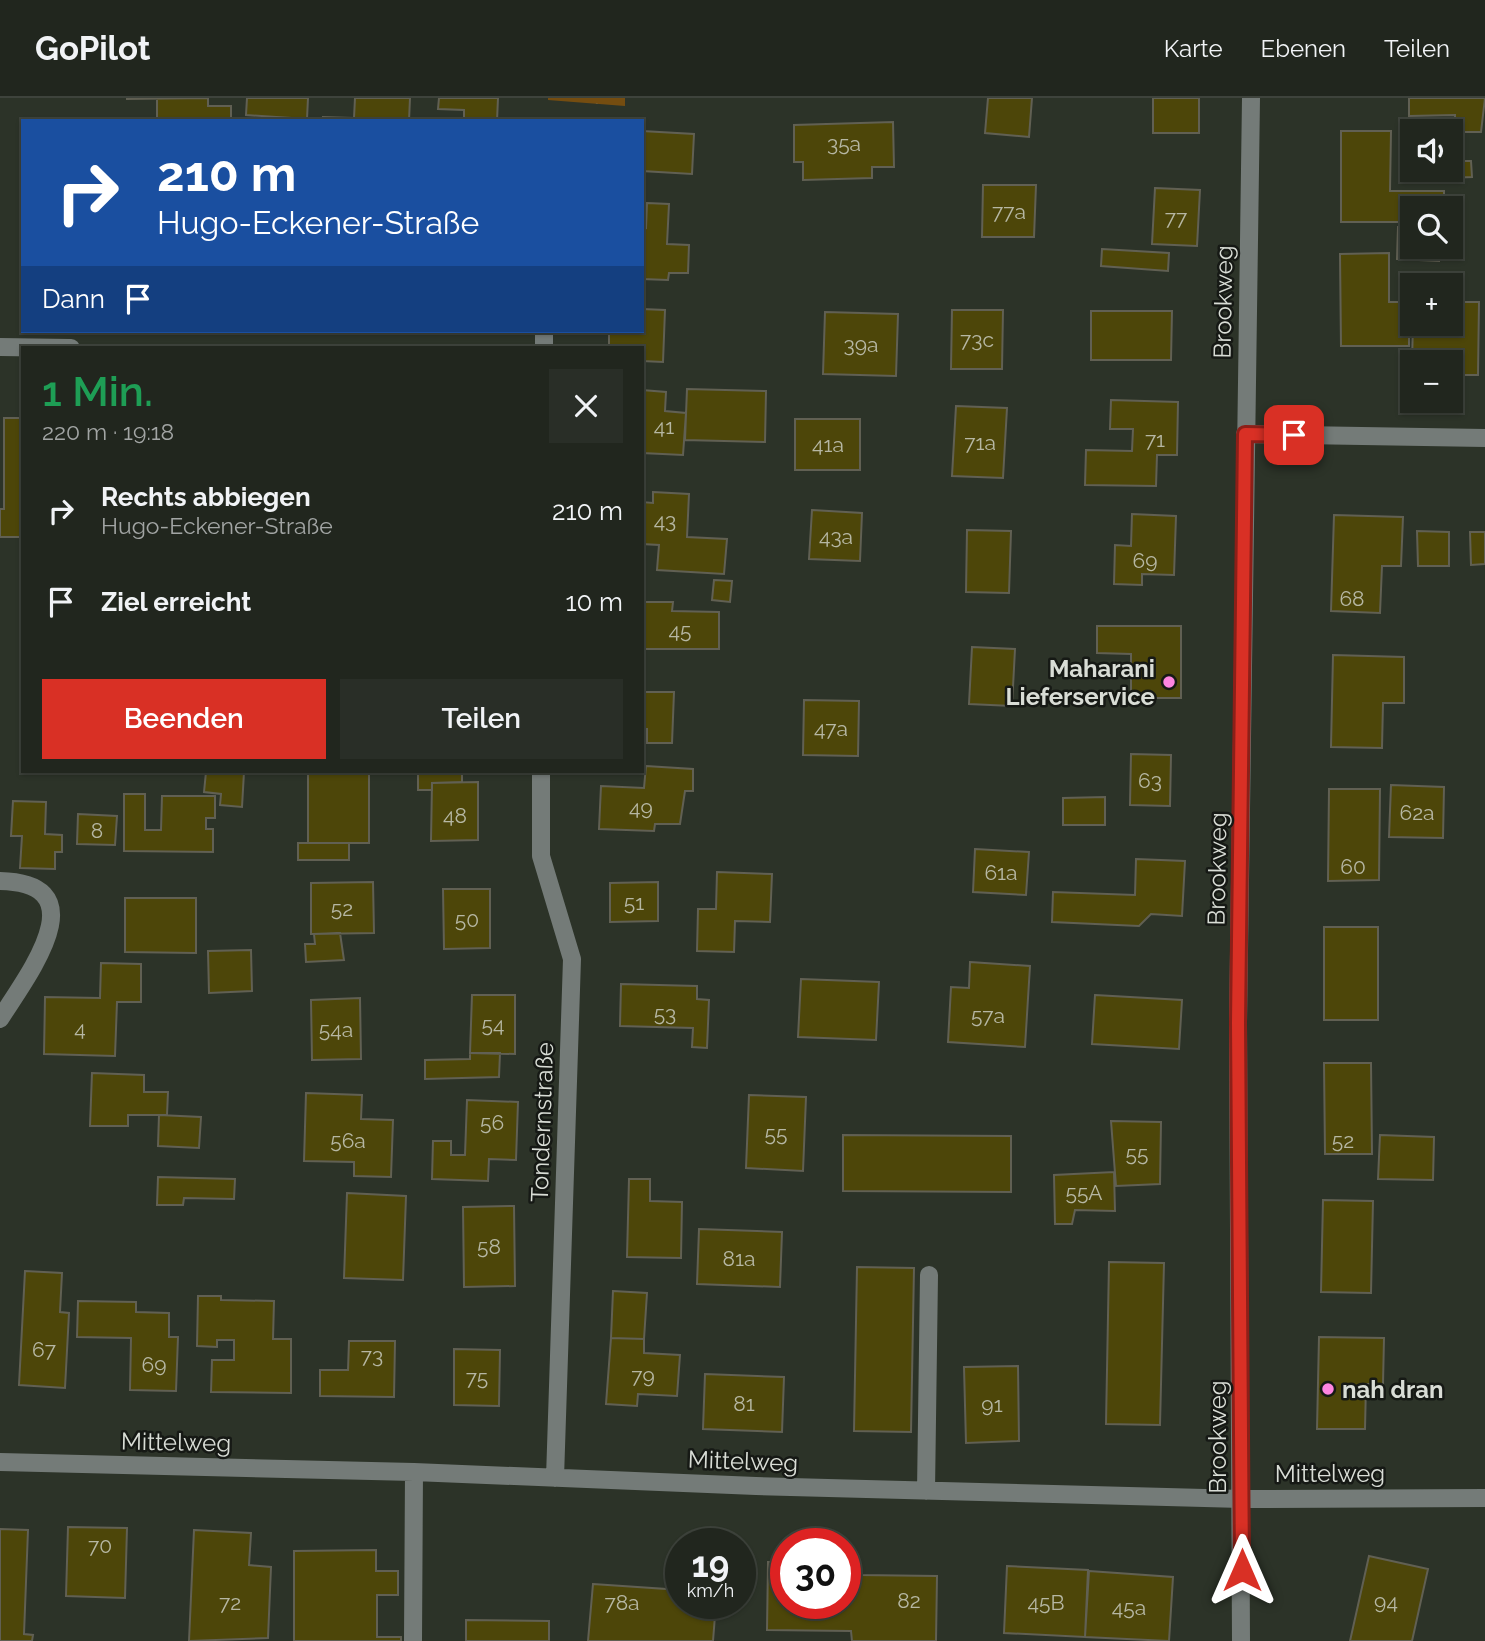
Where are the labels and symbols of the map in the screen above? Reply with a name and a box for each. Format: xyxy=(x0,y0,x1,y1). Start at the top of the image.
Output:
house number: 35a xyxy=(827,131,861,156)
house number: 77a xyxy=(992,199,1026,224)
house number: 77 xyxy=(1165,205,1188,230)
street label: Brookweg xyxy=(1208,245,1238,359)
house number: 73c xyxy=(960,327,994,352)
house number: 39a xyxy=(844,332,878,357)
pin xyxy=(1264,405,1324,465)
house number: 41 xyxy=(654,414,674,439)
house number: 71 xyxy=(1145,427,1165,452)
house number: 71a xyxy=(964,430,996,455)
house number: 41a xyxy=(812,432,844,457)
house number: 43 xyxy=(654,508,676,533)
house number: 43a xyxy=(819,524,853,549)
house number: 69 xyxy=(1133,548,1157,573)
house number: 68 xyxy=(1339,586,1365,611)
house number: 45 xyxy=(669,618,691,643)
place label: Maharani Lieferservice xyxy=(1006,654,1155,711)
marker: Maharani Lieferservice xyxy=(1161,674,1177,690)
house number: 47a xyxy=(814,716,848,741)
house number: 63 xyxy=(1138,768,1162,793)
house number: 49 xyxy=(629,795,653,820)
house number: 62a xyxy=(1399,800,1435,825)
house number: 48 xyxy=(443,803,467,828)
street label: Brookweg xyxy=(1202,812,1232,926)
house number: 8 xyxy=(91,818,103,843)
house number: 60 xyxy=(1340,854,1366,879)
house number: 61a xyxy=(984,860,1018,885)
house number: 51 xyxy=(624,890,644,915)
house number: 52 xyxy=(331,896,353,921)
house number: 50 xyxy=(455,907,479,932)
house number: 53 xyxy=(654,1001,676,1026)
house number: 57a xyxy=(971,1003,1005,1028)
house number: 54 xyxy=(482,1012,504,1037)
house number: 4 xyxy=(74,1016,86,1041)
house number: 54a xyxy=(319,1017,353,1042)
street label: Tondernstraße xyxy=(525,1042,559,1202)
house number: 56 xyxy=(480,1110,504,1135)
house number: 55 xyxy=(765,1121,787,1146)
house number: 56a xyxy=(330,1128,366,1153)
house number: 52 xyxy=(1332,1128,1354,1153)
house number: 55 xyxy=(1126,1141,1148,1166)
house number: 55A xyxy=(1065,1180,1103,1205)
house number: 58 xyxy=(477,1234,501,1259)
house number: 81a xyxy=(723,1246,755,1271)
house number: 67 xyxy=(32,1337,57,1362)
house number: 73 xyxy=(361,1343,383,1368)
house number: 69 xyxy=(142,1352,166,1377)
house number: 79 xyxy=(631,1363,655,1388)
house number: 75 xyxy=(466,1365,488,1390)
place label: nah dran xyxy=(1342,1375,1444,1404)
street label: Brookweg xyxy=(1203,1380,1232,1494)
marker: nah dran xyxy=(1320,1381,1336,1397)
house number: 81 xyxy=(733,1391,755,1416)
house number: 91 xyxy=(981,1392,1003,1417)
street label: Mittelweg xyxy=(121,1427,231,1457)
street label: Mittelweg xyxy=(687,1445,799,1477)
street label: Mittelweg xyxy=(1275,1459,1385,1488)
speed limit sign: 30 xyxy=(770,1528,861,1619)
house number: 70 xyxy=(88,1533,112,1558)
position arrow xyxy=(1205,1533,1279,1607)
house number: 82 xyxy=(897,1588,921,1613)
house number: 94 xyxy=(1374,1589,1398,1614)
house number: 72 xyxy=(219,1590,241,1615)
house number: 78a xyxy=(604,1590,640,1615)
house number: 45B xyxy=(1028,1590,1064,1615)
house number: 45a xyxy=(1112,1595,1146,1620)

